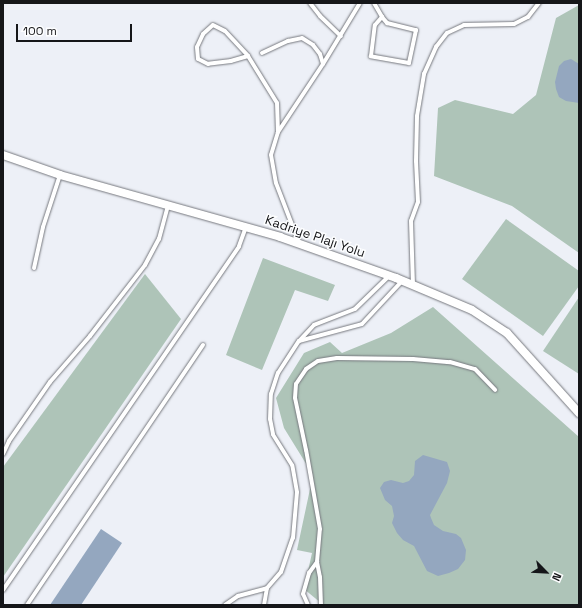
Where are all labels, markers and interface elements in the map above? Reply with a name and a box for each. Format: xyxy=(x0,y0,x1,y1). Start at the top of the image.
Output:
scale bar xyxy=(18,16,134,42)
text: 100 m xyxy=(23,23,57,39)
street label: Kadriye Plajı Yolu xyxy=(263,213,367,261)
north arrow xyxy=(526,552,566,592)
text: N xyxy=(549,571,565,583)

